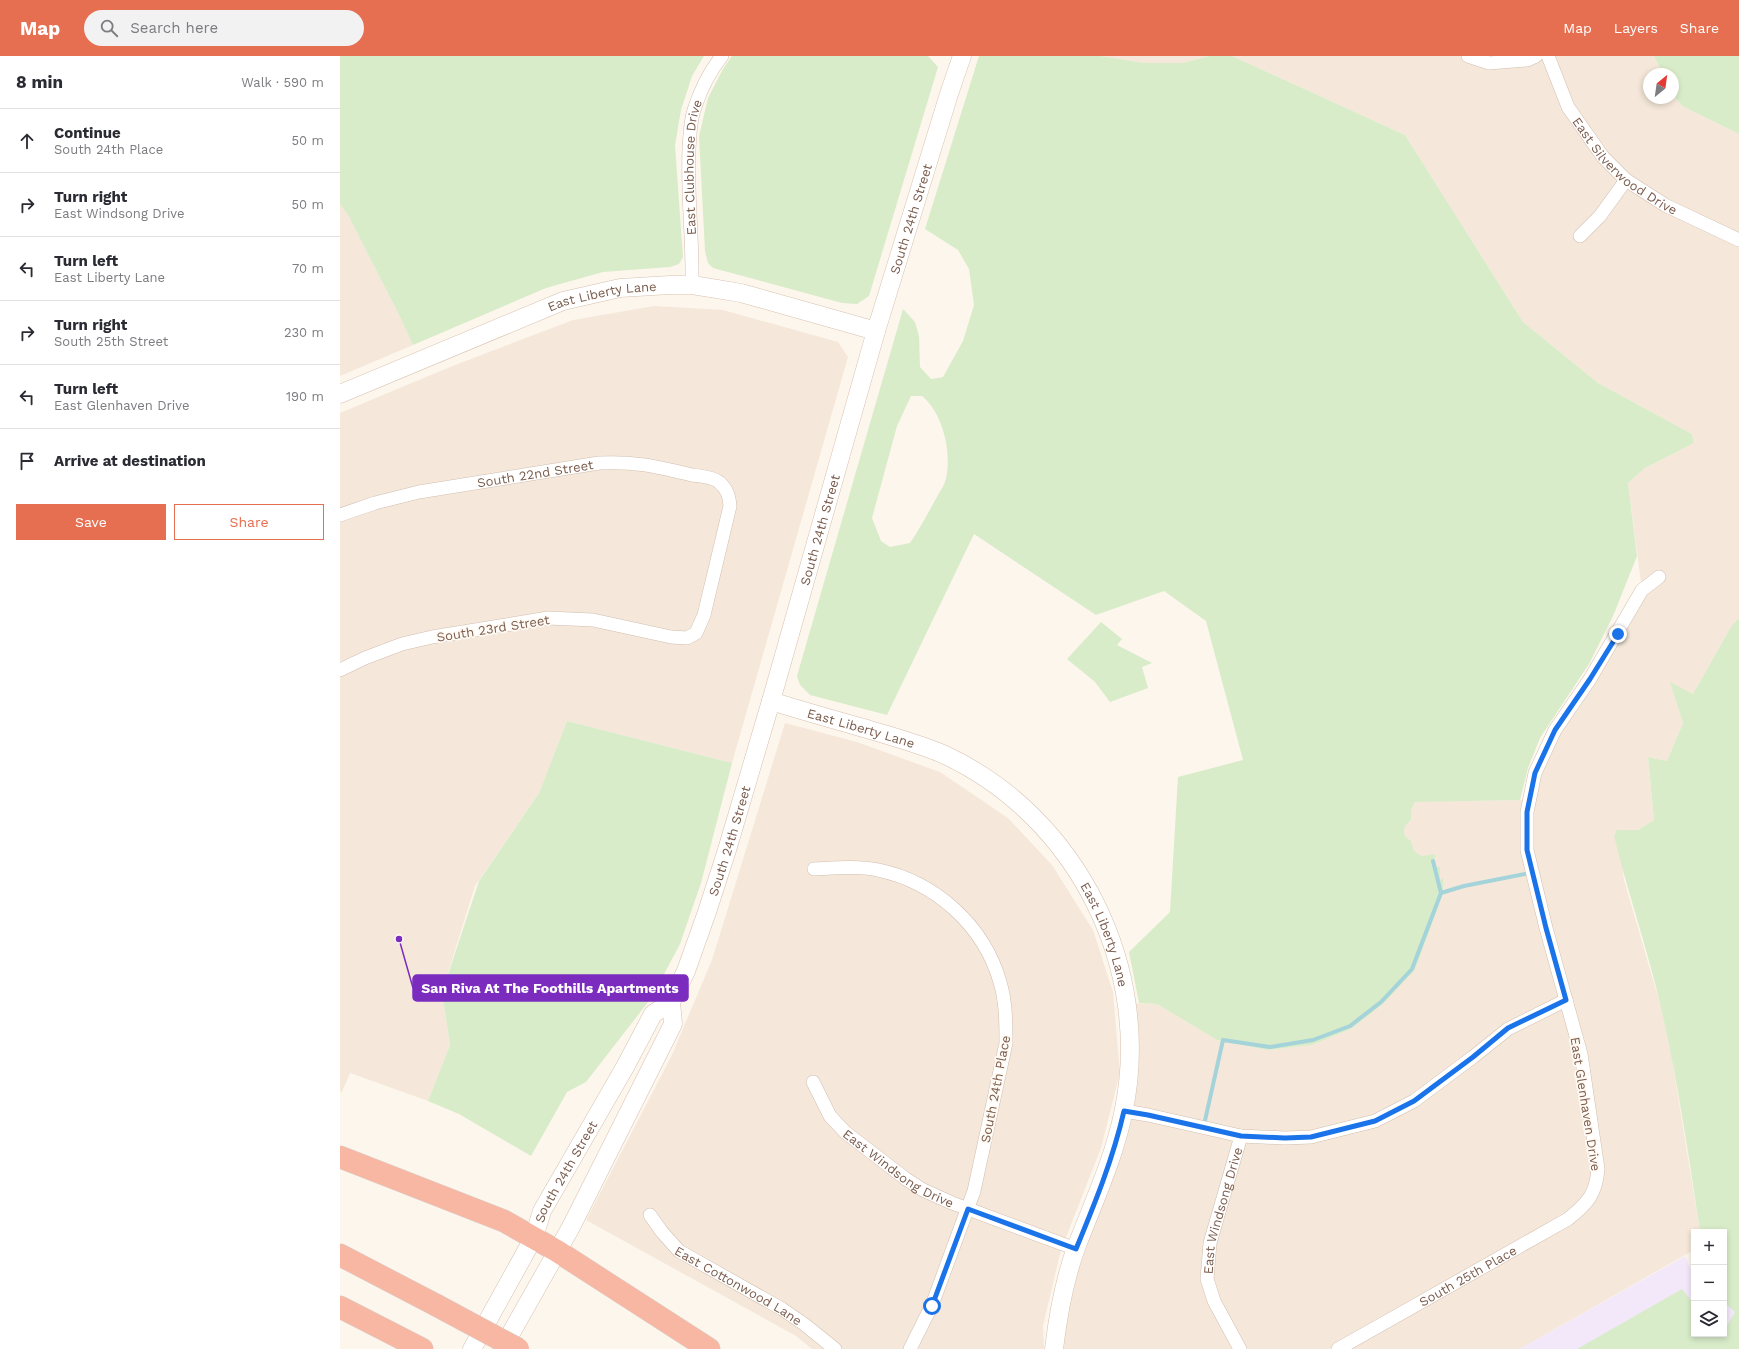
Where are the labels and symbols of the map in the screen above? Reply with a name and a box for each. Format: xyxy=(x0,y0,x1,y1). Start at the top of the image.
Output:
north arrow xyxy=(1643,68,1679,104)
street label: East Clubhouse Drive xyxy=(682,97,705,236)
street label: East Silverwood Drive xyxy=(1569,114,1679,218)
street label: South 24th Street xyxy=(887,162,935,276)
street label: East Liberty Lane xyxy=(545,279,657,315)
street label: South 22nd Street xyxy=(476,457,595,491)
street label: South 24th Street xyxy=(797,472,843,587)
street label: South 23rd Street xyxy=(436,612,551,645)
route end xyxy=(1609,625,1627,643)
street label: East Liberty Lane xyxy=(806,705,917,751)
street label: South 24th Street xyxy=(706,784,754,898)
street label: East Liberty Lane xyxy=(1077,880,1131,988)
callout: San Riva At The Foothills Apartments xyxy=(413,975,688,1001)
text: San Riva At The Foothills Apartments xyxy=(421,980,679,996)
street label: South 24th Place xyxy=(978,1034,1013,1144)
street label: East Glenhaven Drive xyxy=(1567,1036,1604,1172)
street label: South 24th Street xyxy=(532,1118,601,1224)
street label: East Windsong Drive xyxy=(840,1126,956,1211)
street label: East Windsong Drive xyxy=(1200,1145,1245,1275)
street label: East Cottonwood Lane xyxy=(672,1243,805,1328)
street label: South 25th Place xyxy=(1417,1243,1519,1310)
route start xyxy=(923,1297,941,1315)

